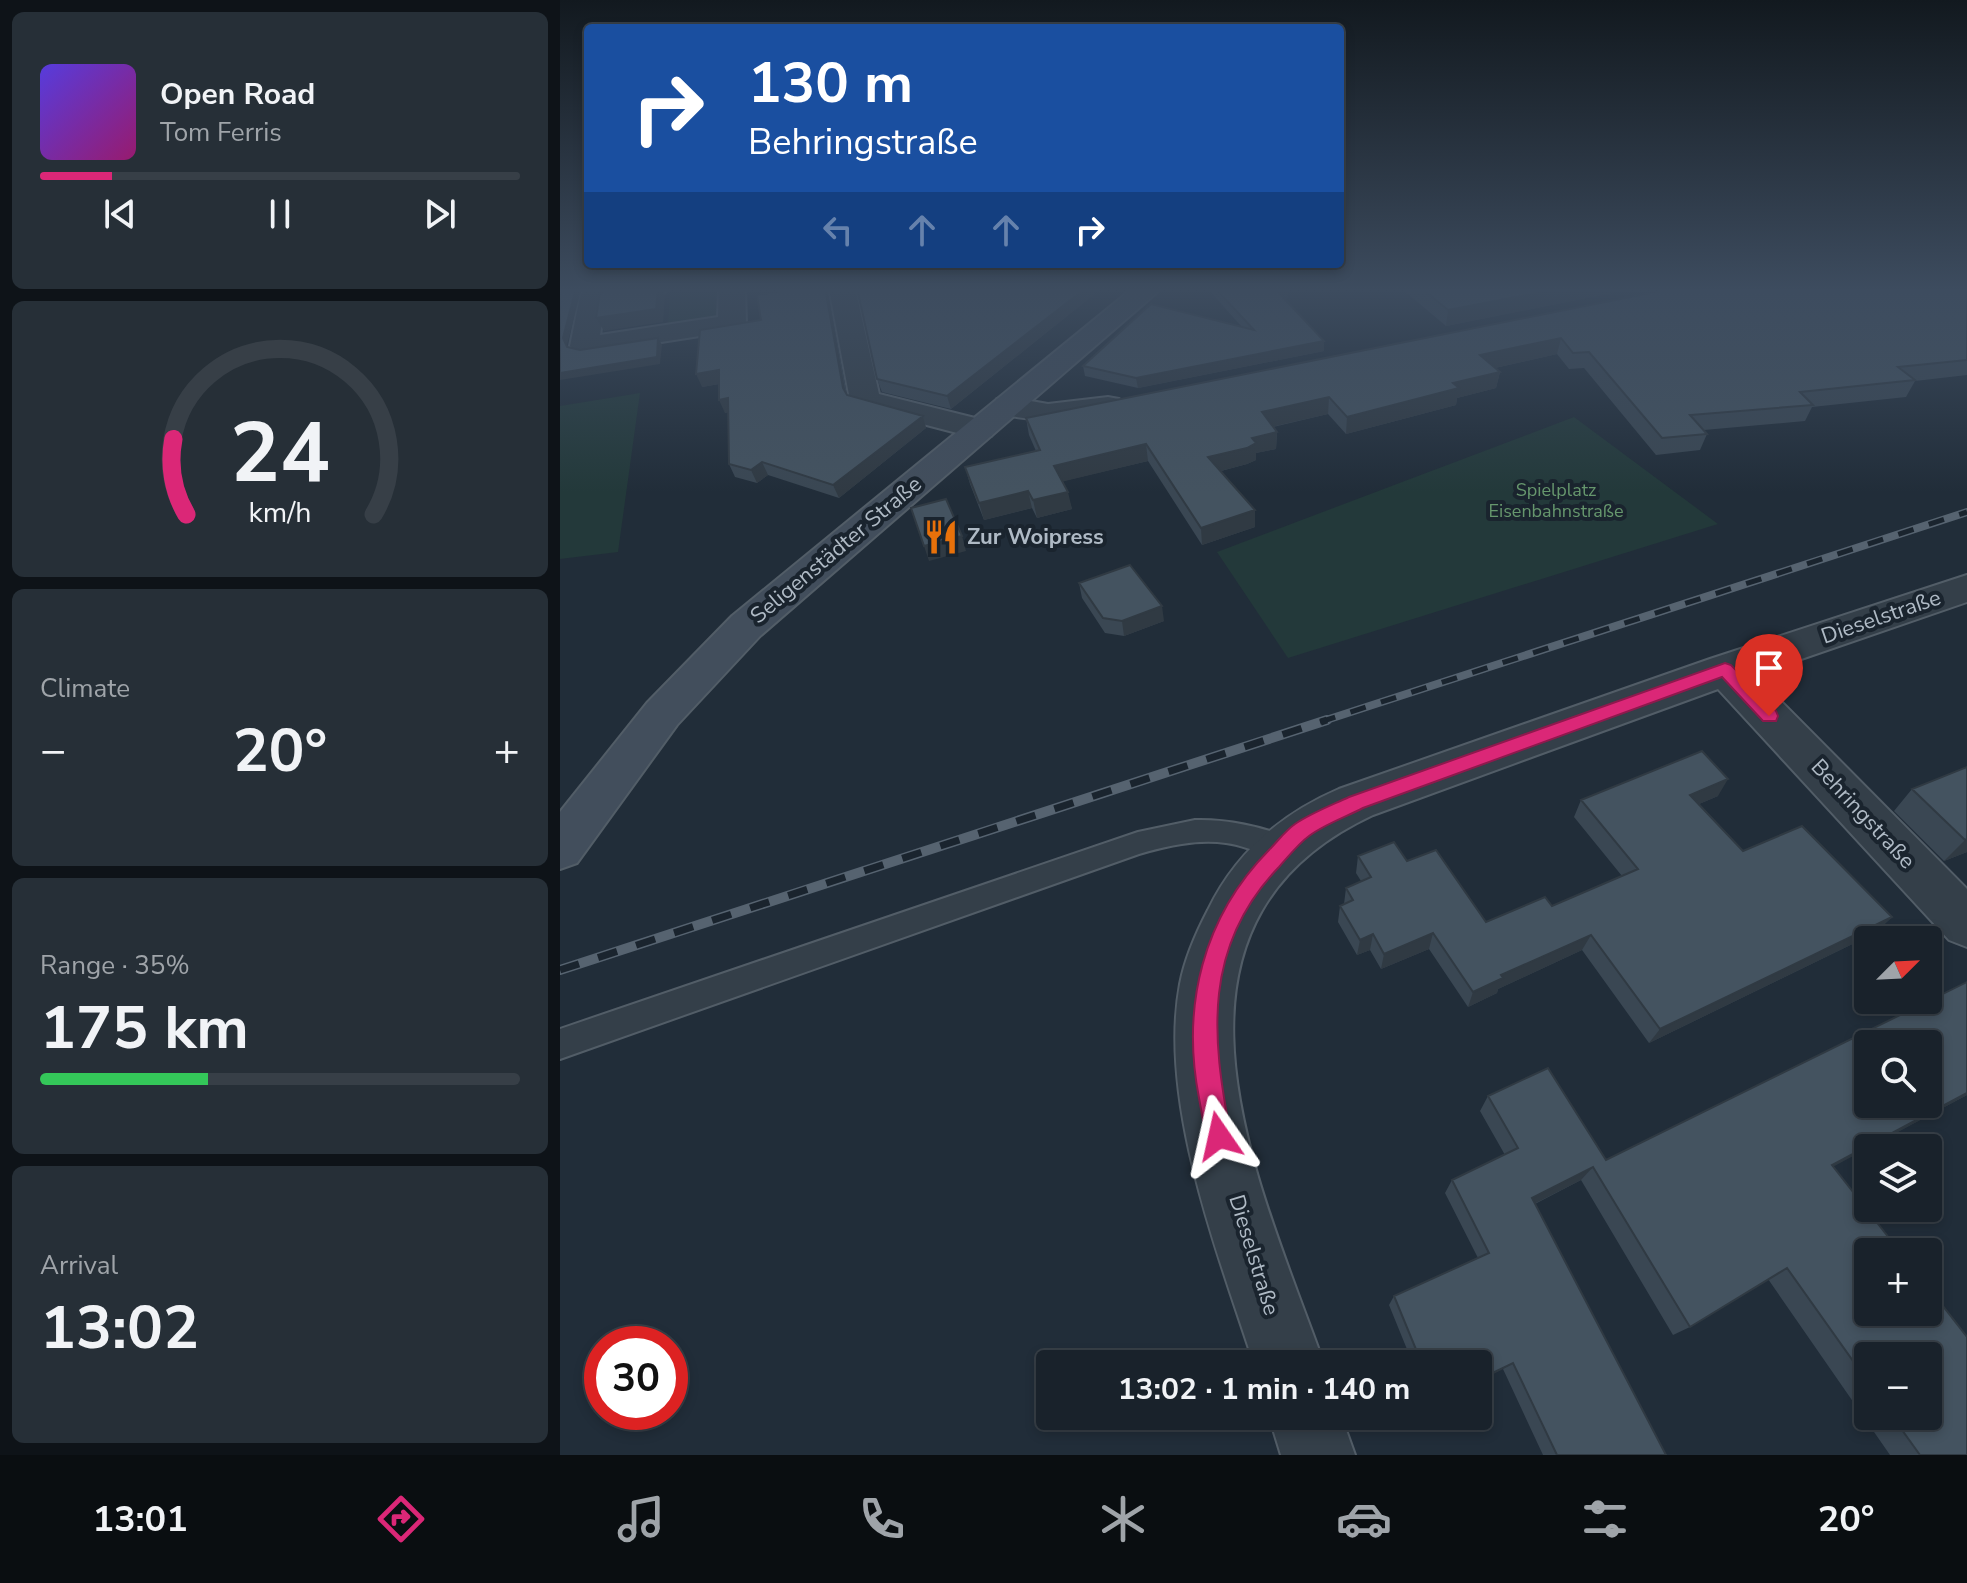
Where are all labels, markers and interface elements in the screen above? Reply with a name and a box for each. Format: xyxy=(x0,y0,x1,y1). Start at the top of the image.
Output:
text: 130 m xyxy=(748,45,913,122)
icon: right xyxy=(616,56,720,160)
text: Open Road xyxy=(160,74,315,115)
text: Tom Ferris xyxy=(160,115,282,150)
text: Behringstraße xyxy=(748,118,978,167)
icon: previous xyxy=(98,192,142,236)
icon: pause xyxy=(258,192,302,236)
icon: next xyxy=(418,192,462,236)
icon: left xyxy=(816,208,860,252)
icon: ahead xyxy=(900,208,944,252)
icon: ahead xyxy=(984,208,1028,252)
icon: right xyxy=(1068,208,1112,252)
text: 24 xyxy=(230,396,330,509)
street label: Seligenstädter Straße xyxy=(744,469,928,631)
park label: Spielplatz Eisenbahnstraße xyxy=(1488,478,1624,523)
text: km/h xyxy=(249,493,311,532)
restaurant icon: Zur Woipress xyxy=(922,518,960,556)
place label: Zur Woipress xyxy=(967,522,1104,552)
street label: Dieselstraße xyxy=(1817,583,1945,651)
pin xyxy=(1735,634,1803,716)
icon: arrive xyxy=(1747,646,1791,690)
text: Climate xyxy=(40,671,130,706)
text: 20° xyxy=(233,710,327,792)
text: − xyxy=(40,721,66,781)
text: + xyxy=(494,721,520,781)
street label: Behringstraße xyxy=(1804,752,1922,876)
north arrow xyxy=(1854,926,1942,1014)
map controls xyxy=(1854,926,1942,1430)
text: Range · 35% xyxy=(40,948,190,983)
text: 175 km xyxy=(40,987,249,1069)
button: search xyxy=(1854,1030,1942,1118)
position arrow xyxy=(1177,1094,1261,1178)
button: layers xyxy=(1854,1134,1942,1222)
street label: Dieselstraße xyxy=(1221,1191,1287,1319)
button: + xyxy=(1854,1238,1942,1326)
text: Arrival xyxy=(40,1248,118,1283)
text: 13:02 xyxy=(40,1287,199,1369)
speed limit sign: 30 xyxy=(584,1326,688,1430)
button: − xyxy=(1854,1342,1942,1430)
text: 13:02 · 1 min · 140 m xyxy=(1118,1369,1410,1410)
icon: directions xyxy=(373,1491,429,1547)
icon: music xyxy=(613,1491,669,1547)
icon: phone xyxy=(854,1491,910,1547)
icon: climate xyxy=(1095,1491,1151,1547)
icon: car xyxy=(1336,1491,1392,1547)
icon: filters xyxy=(1577,1491,1633,1547)
text: 13:01 xyxy=(92,1495,188,1544)
text: 20° xyxy=(1818,1495,1875,1544)

